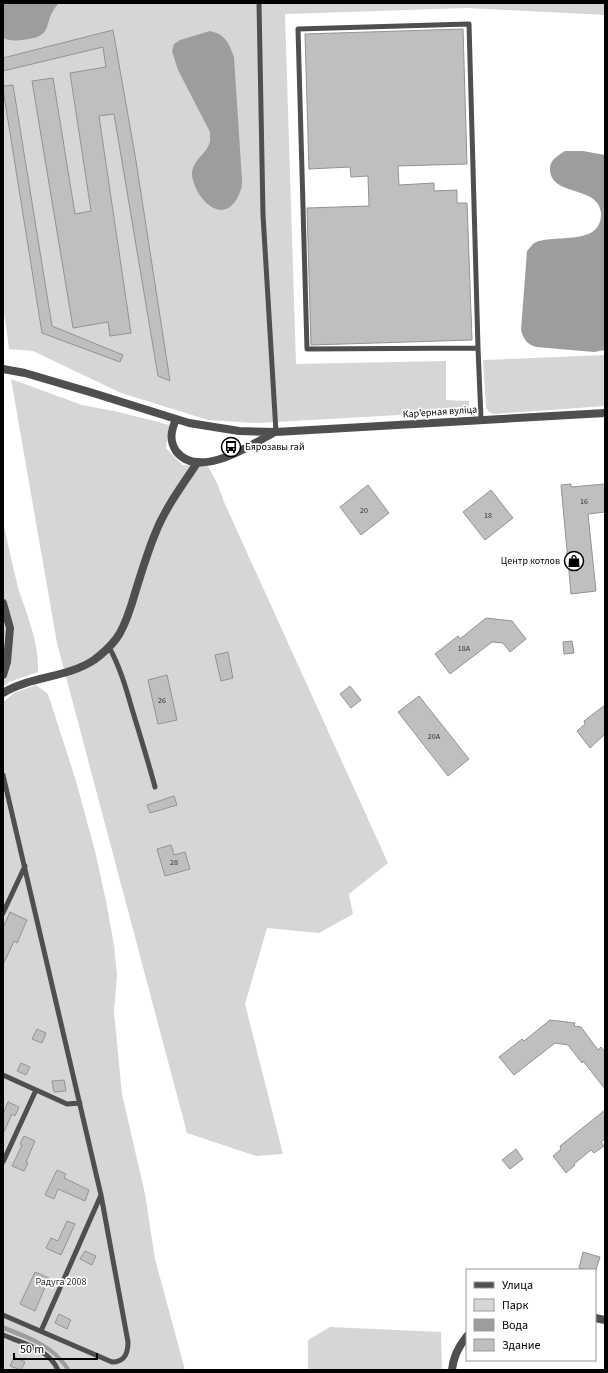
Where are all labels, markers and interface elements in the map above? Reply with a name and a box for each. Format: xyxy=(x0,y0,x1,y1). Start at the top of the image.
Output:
street label: Карʼерная вуліца xyxy=(402,402,478,422)
bus stop icon: Бярозавы гай xyxy=(220,436,242,458)
place label: Бярозавы гай xyxy=(245,440,305,454)
house number: 16 xyxy=(580,496,588,507)
house number: 20 xyxy=(360,505,368,516)
house number: 18 xyxy=(484,510,492,521)
shop icon: Центр котлов xyxy=(563,550,585,572)
place label: Центр котлов xyxy=(501,554,560,568)
house number: 18А xyxy=(458,643,471,654)
house number: 26 xyxy=(158,695,166,706)
house number: 20А xyxy=(428,731,441,742)
house number: 28 xyxy=(170,857,178,868)
legend xyxy=(466,1269,596,1361)
park label: Радуга 2008 xyxy=(36,1275,86,1289)
text: Улица xyxy=(502,1277,533,1294)
text: Парк xyxy=(502,1297,528,1314)
text: Вода xyxy=(502,1317,528,1334)
scale bar xyxy=(14,1335,97,1361)
text: Здание xyxy=(502,1337,541,1354)
text: 50 m xyxy=(20,1341,44,1358)

